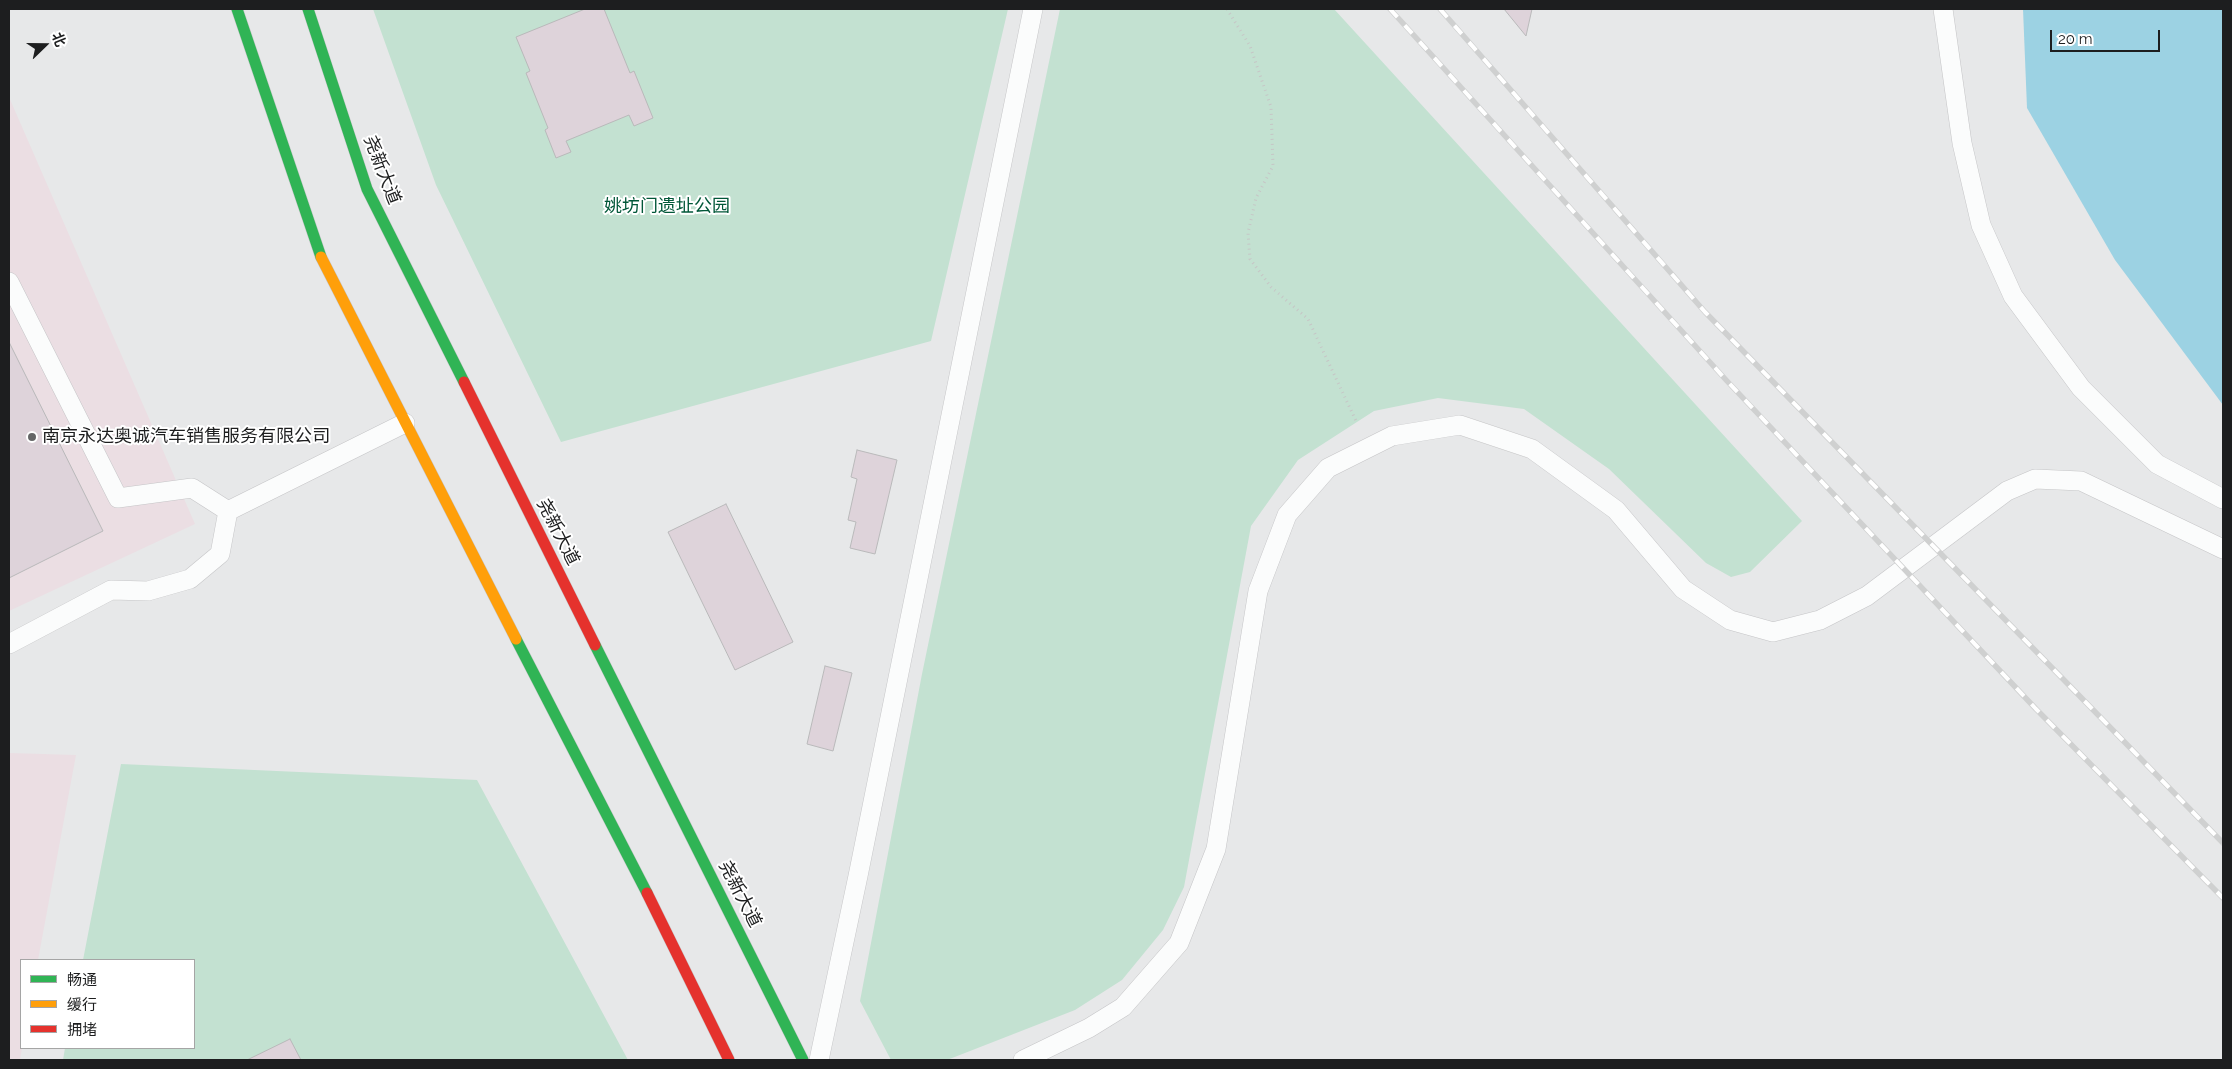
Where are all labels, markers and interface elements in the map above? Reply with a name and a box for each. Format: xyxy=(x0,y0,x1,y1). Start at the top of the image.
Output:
north arrow xyxy=(20,20,70,70)
scale bar xyxy=(2052,20,2162,52)
text: 北 xyxy=(49,30,69,49)
text: 20 m xyxy=(2058,30,2093,48)
street label: 尧新大道 xyxy=(359,133,405,207)
park label: 姚坊门遗址公园 xyxy=(604,196,730,218)
place label: 南京永达奥诚汽车销售服务有限公司 xyxy=(42,426,330,448)
marker: 南京永达奥诚汽车销售服务有限公司 xyxy=(26,431,38,443)
street label: 尧新大道 xyxy=(532,495,584,569)
street label: 尧新大道 xyxy=(714,857,766,931)
legend xyxy=(20,959,195,1049)
text: 畅通 xyxy=(67,971,97,989)
text: 缓行 xyxy=(67,996,97,1014)
text: 拥堵 xyxy=(67,1021,97,1039)

